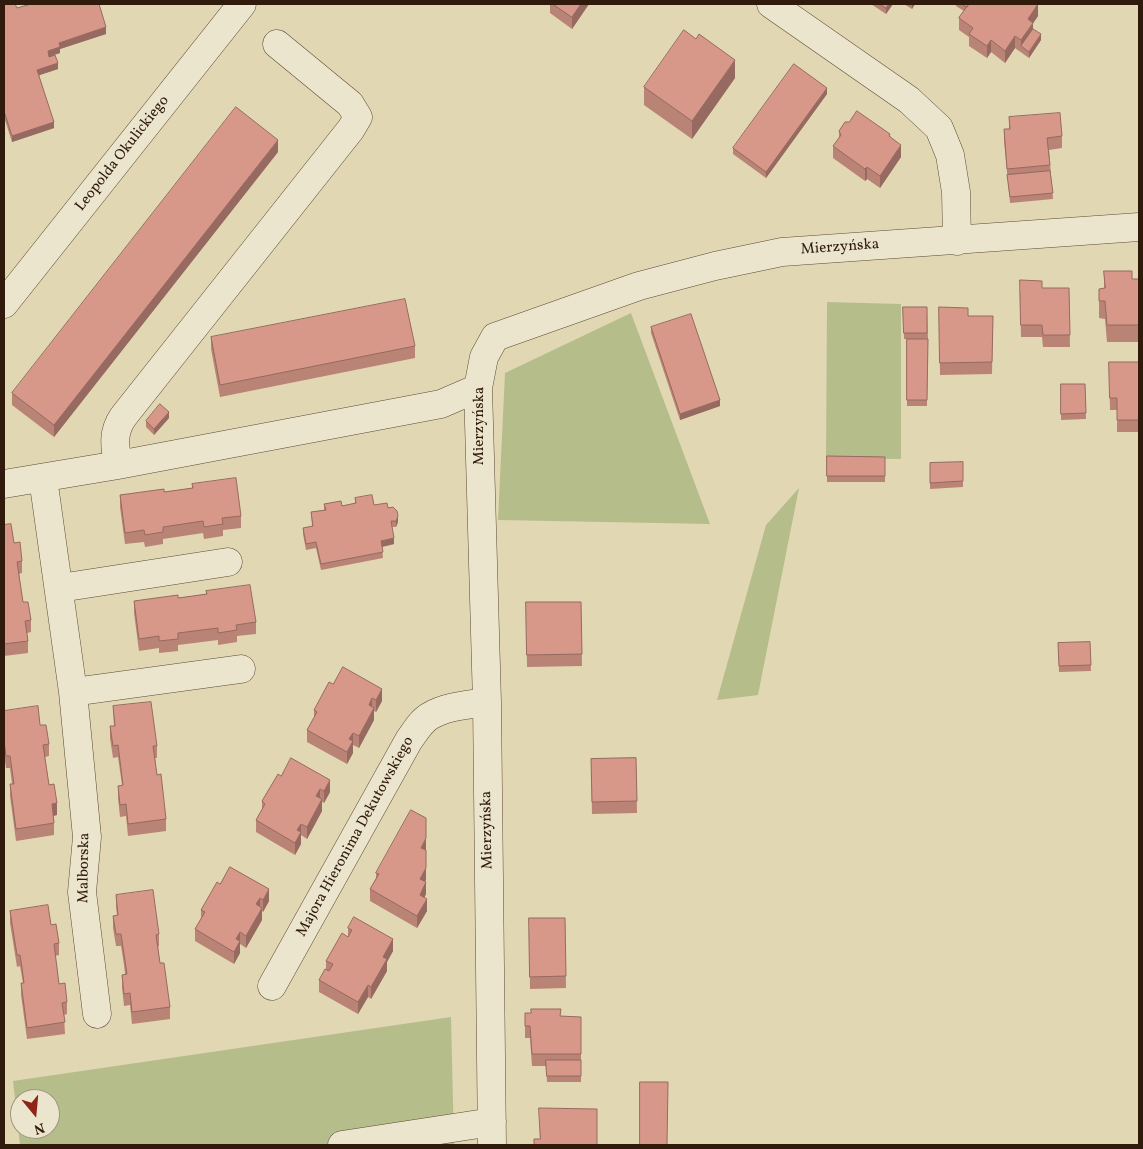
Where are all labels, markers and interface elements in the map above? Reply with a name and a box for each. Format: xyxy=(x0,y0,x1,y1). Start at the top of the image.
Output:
street label: Leopolda Okulickiego xyxy=(72,93,174,215)
street label: Mierzyńska xyxy=(800,236,880,260)
street label: Mierzyńska xyxy=(471,387,489,465)
street label: Majora Hieronima Dekutowskiego xyxy=(293,734,419,940)
street label: Mierzyńska xyxy=(478,791,498,869)
street label: Malborska xyxy=(75,833,95,903)
north arrow xyxy=(10,1089,60,1139)
text: N xyxy=(32,1117,47,1138)

